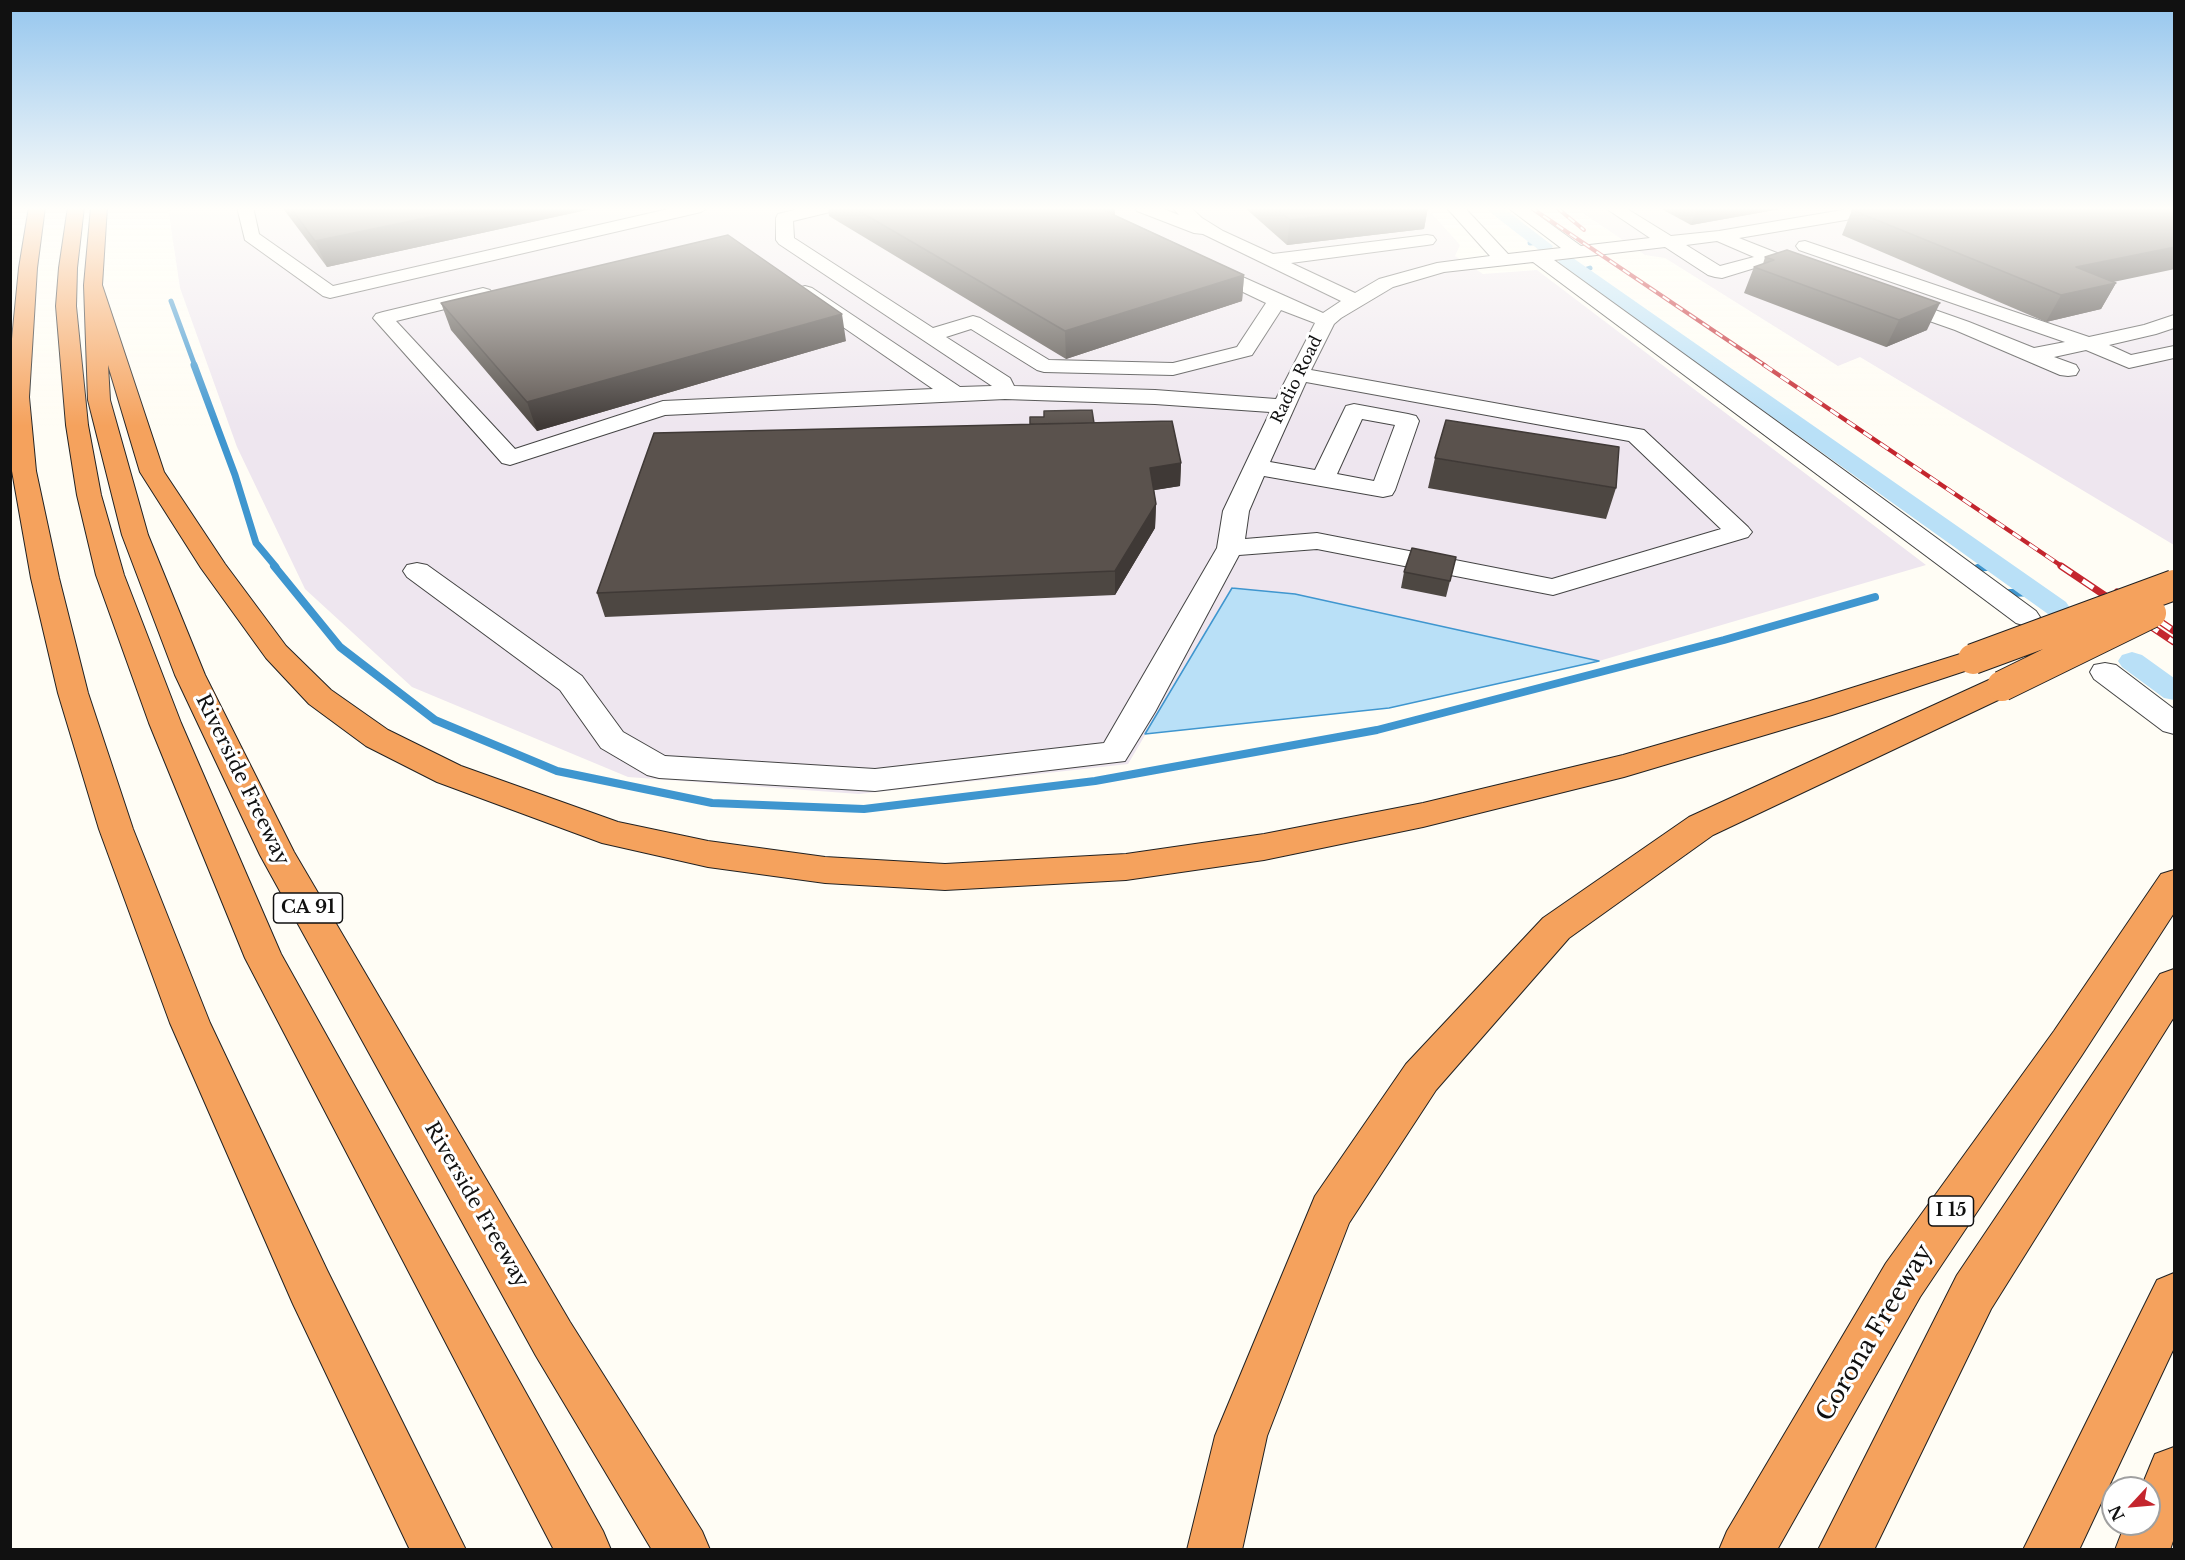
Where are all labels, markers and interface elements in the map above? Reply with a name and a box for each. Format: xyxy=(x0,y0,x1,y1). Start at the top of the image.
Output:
street label: Radio Road xyxy=(1267,333,1327,427)
street label: Riverside Freeway xyxy=(190,691,294,869)
road number: CA 91 xyxy=(274,893,342,923)
street label: Riverside Freeway xyxy=(419,1118,533,1292)
road number: I 15 xyxy=(1928,1196,1974,1226)
street label: Corona Freeway xyxy=(1811,1239,1939,1427)
north arrow xyxy=(2101,1476,2161,1536)
text: N xyxy=(2104,1502,2129,1524)

